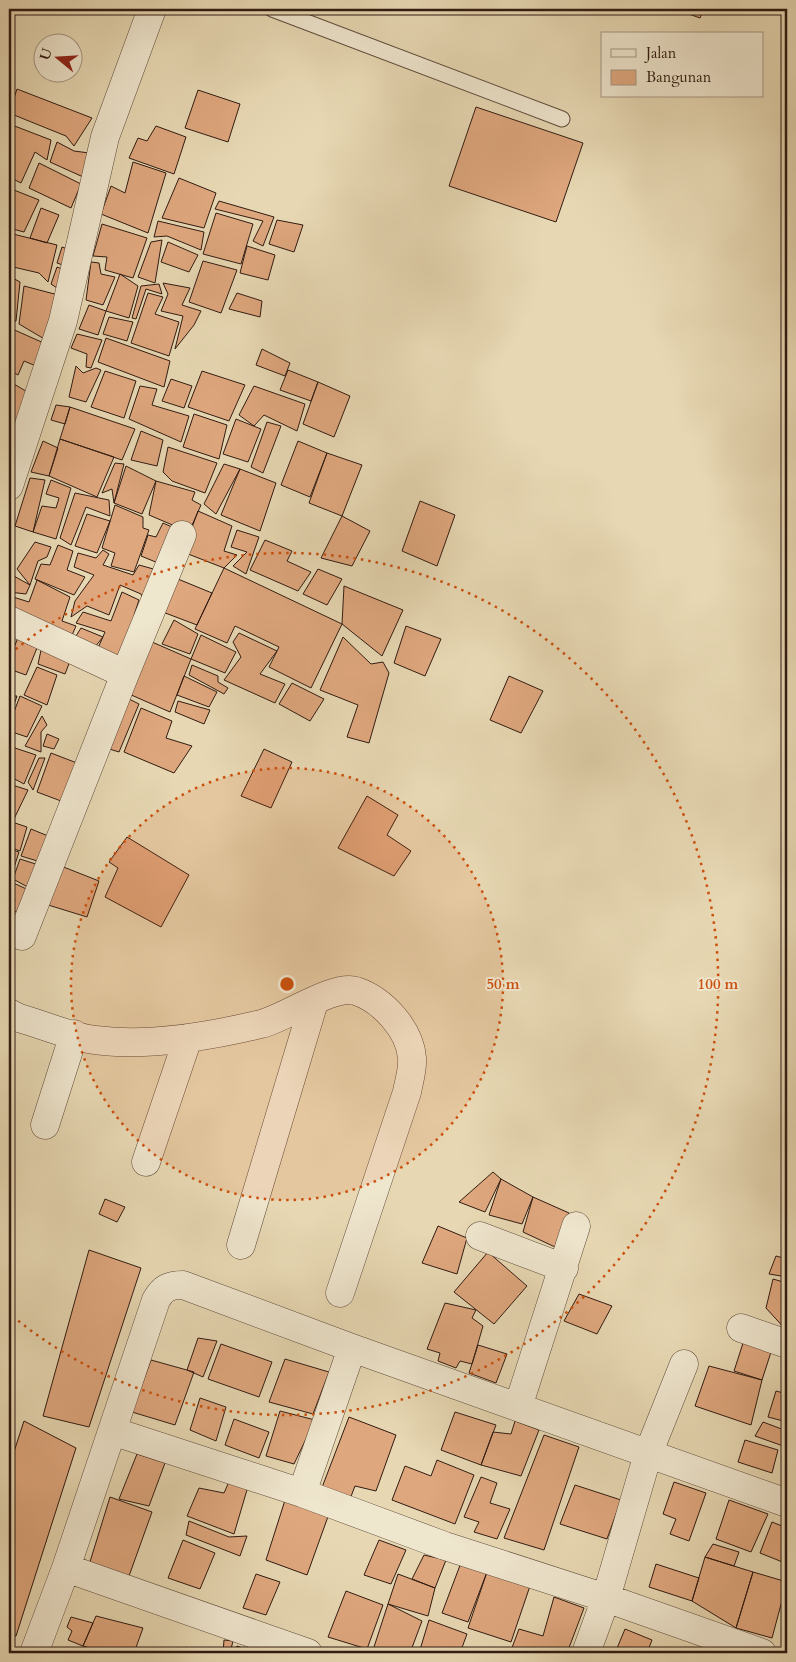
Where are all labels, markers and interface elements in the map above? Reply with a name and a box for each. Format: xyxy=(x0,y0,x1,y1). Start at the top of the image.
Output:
north arrow xyxy=(32,32,82,82)
legend xyxy=(601,32,764,98)
text: Jalan xyxy=(644,43,677,63)
text: U xyxy=(35,45,57,63)
text: Bangunan xyxy=(646,67,712,87)
text: 50 m xyxy=(486,974,520,994)
text: 100 m xyxy=(698,974,739,994)
centre of rings xyxy=(278,975,296,993)

